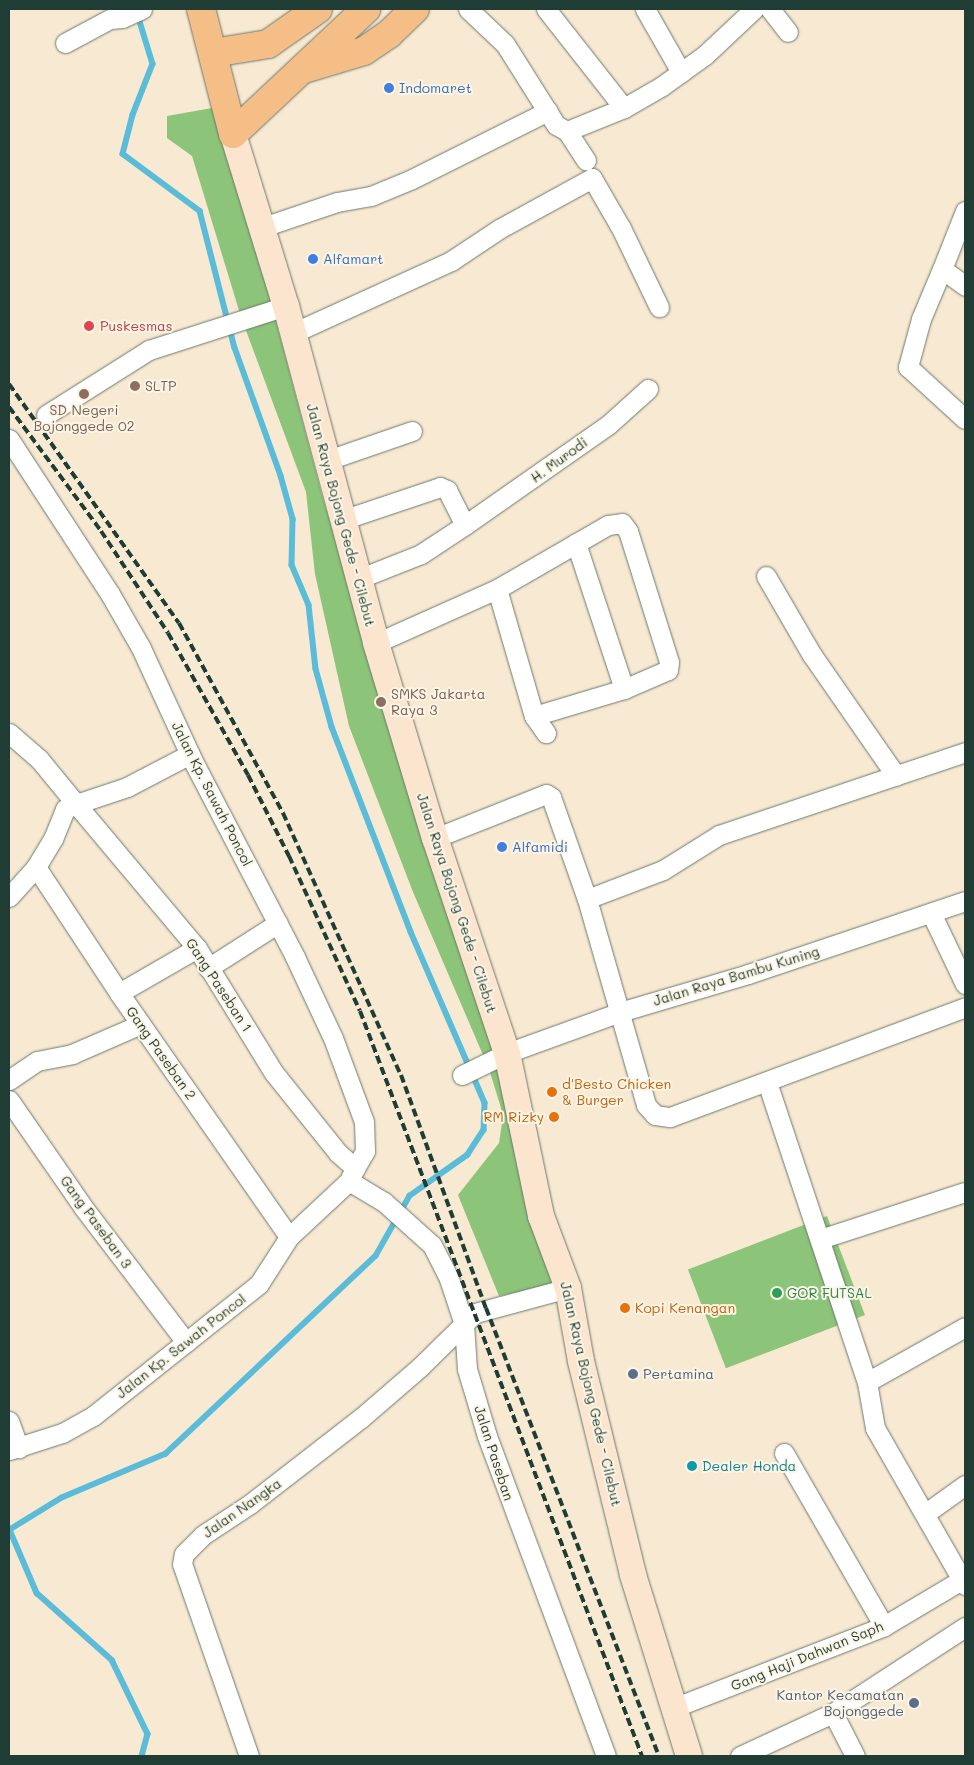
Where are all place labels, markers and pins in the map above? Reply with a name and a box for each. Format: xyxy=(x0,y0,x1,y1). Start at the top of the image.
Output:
place label: Indomaret xyxy=(399,80,472,96)
marker: Indomaret xyxy=(383,82,395,94)
place label: Alfamart xyxy=(323,251,383,267)
marker: Alfamart xyxy=(307,253,319,265)
place label: Puskesmas xyxy=(100,318,173,334)
marker: Puskesmas xyxy=(82,319,96,333)
place label: SLTP xyxy=(145,378,177,394)
marker: SLTP xyxy=(129,380,141,392)
marker: SD Negeri Bojonggede 02 xyxy=(78,388,90,400)
place label: SD Negeri Bojonggede 02 xyxy=(33,402,135,434)
place label: SMKS Jakarta Raya 3 xyxy=(391,686,485,719)
marker: SMKS Jakarta Raya 3 xyxy=(375,696,387,708)
place label: Alfamidi xyxy=(512,839,568,855)
marker: Alfamidi xyxy=(496,841,508,853)
place label: d'Besto Chicken & Burger xyxy=(562,1076,671,1108)
marker: d'Besto Chicken & Burger xyxy=(546,1086,558,1098)
place label: RM Rizky xyxy=(484,1109,544,1125)
marker: RM Rizky xyxy=(548,1111,560,1123)
place label: GOR FUTSAL xyxy=(787,1285,872,1301)
marker: GOR FUTSAL xyxy=(771,1287,783,1299)
place label: Kopi Kenangan xyxy=(635,1300,735,1316)
marker: Kopi Kenangan xyxy=(619,1302,631,1314)
place label: Pertamina xyxy=(643,1366,714,1382)
marker: Pertamina xyxy=(627,1368,639,1380)
place label: Dealer Honda xyxy=(702,1458,796,1474)
marker: Dealer Honda xyxy=(686,1460,698,1472)
place label: Kantor Kecamatan Bojonggede xyxy=(776,1687,904,1720)
marker: Kantor Kecamatan Bojonggede xyxy=(908,1697,920,1709)

